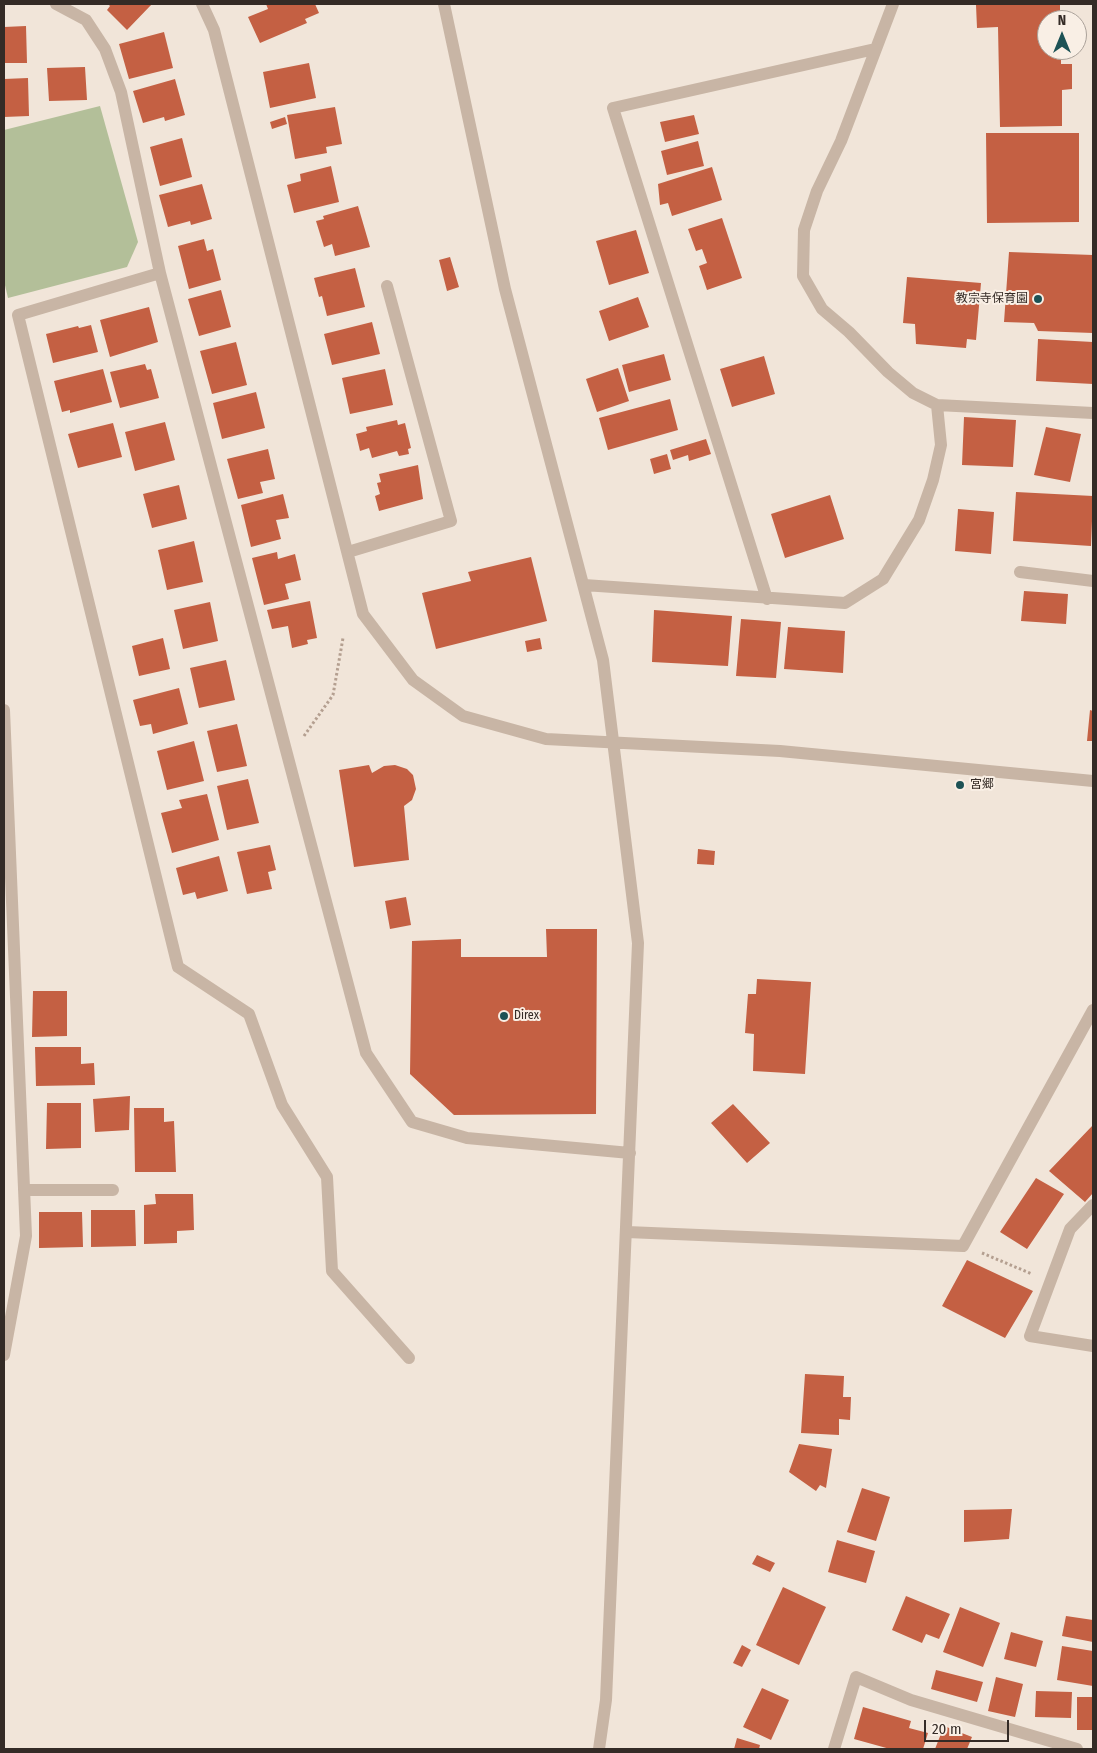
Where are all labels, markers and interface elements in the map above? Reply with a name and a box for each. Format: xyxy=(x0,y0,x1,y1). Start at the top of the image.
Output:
north arrow xyxy=(1037,10,1087,60)
text: N xyxy=(1058,12,1066,29)
place label: 教宗寺保育園 xyxy=(956,292,1028,306)
marker: 教宗寺保育園 xyxy=(1032,293,1044,305)
place label: 宮郷 xyxy=(970,778,994,792)
marker: 宮郷 xyxy=(954,779,966,791)
place label: Direx xyxy=(514,1009,539,1023)
marker: Direx xyxy=(498,1010,510,1022)
scale bar xyxy=(927,1710,1012,1742)
text: 20 m xyxy=(932,1720,962,1738)

